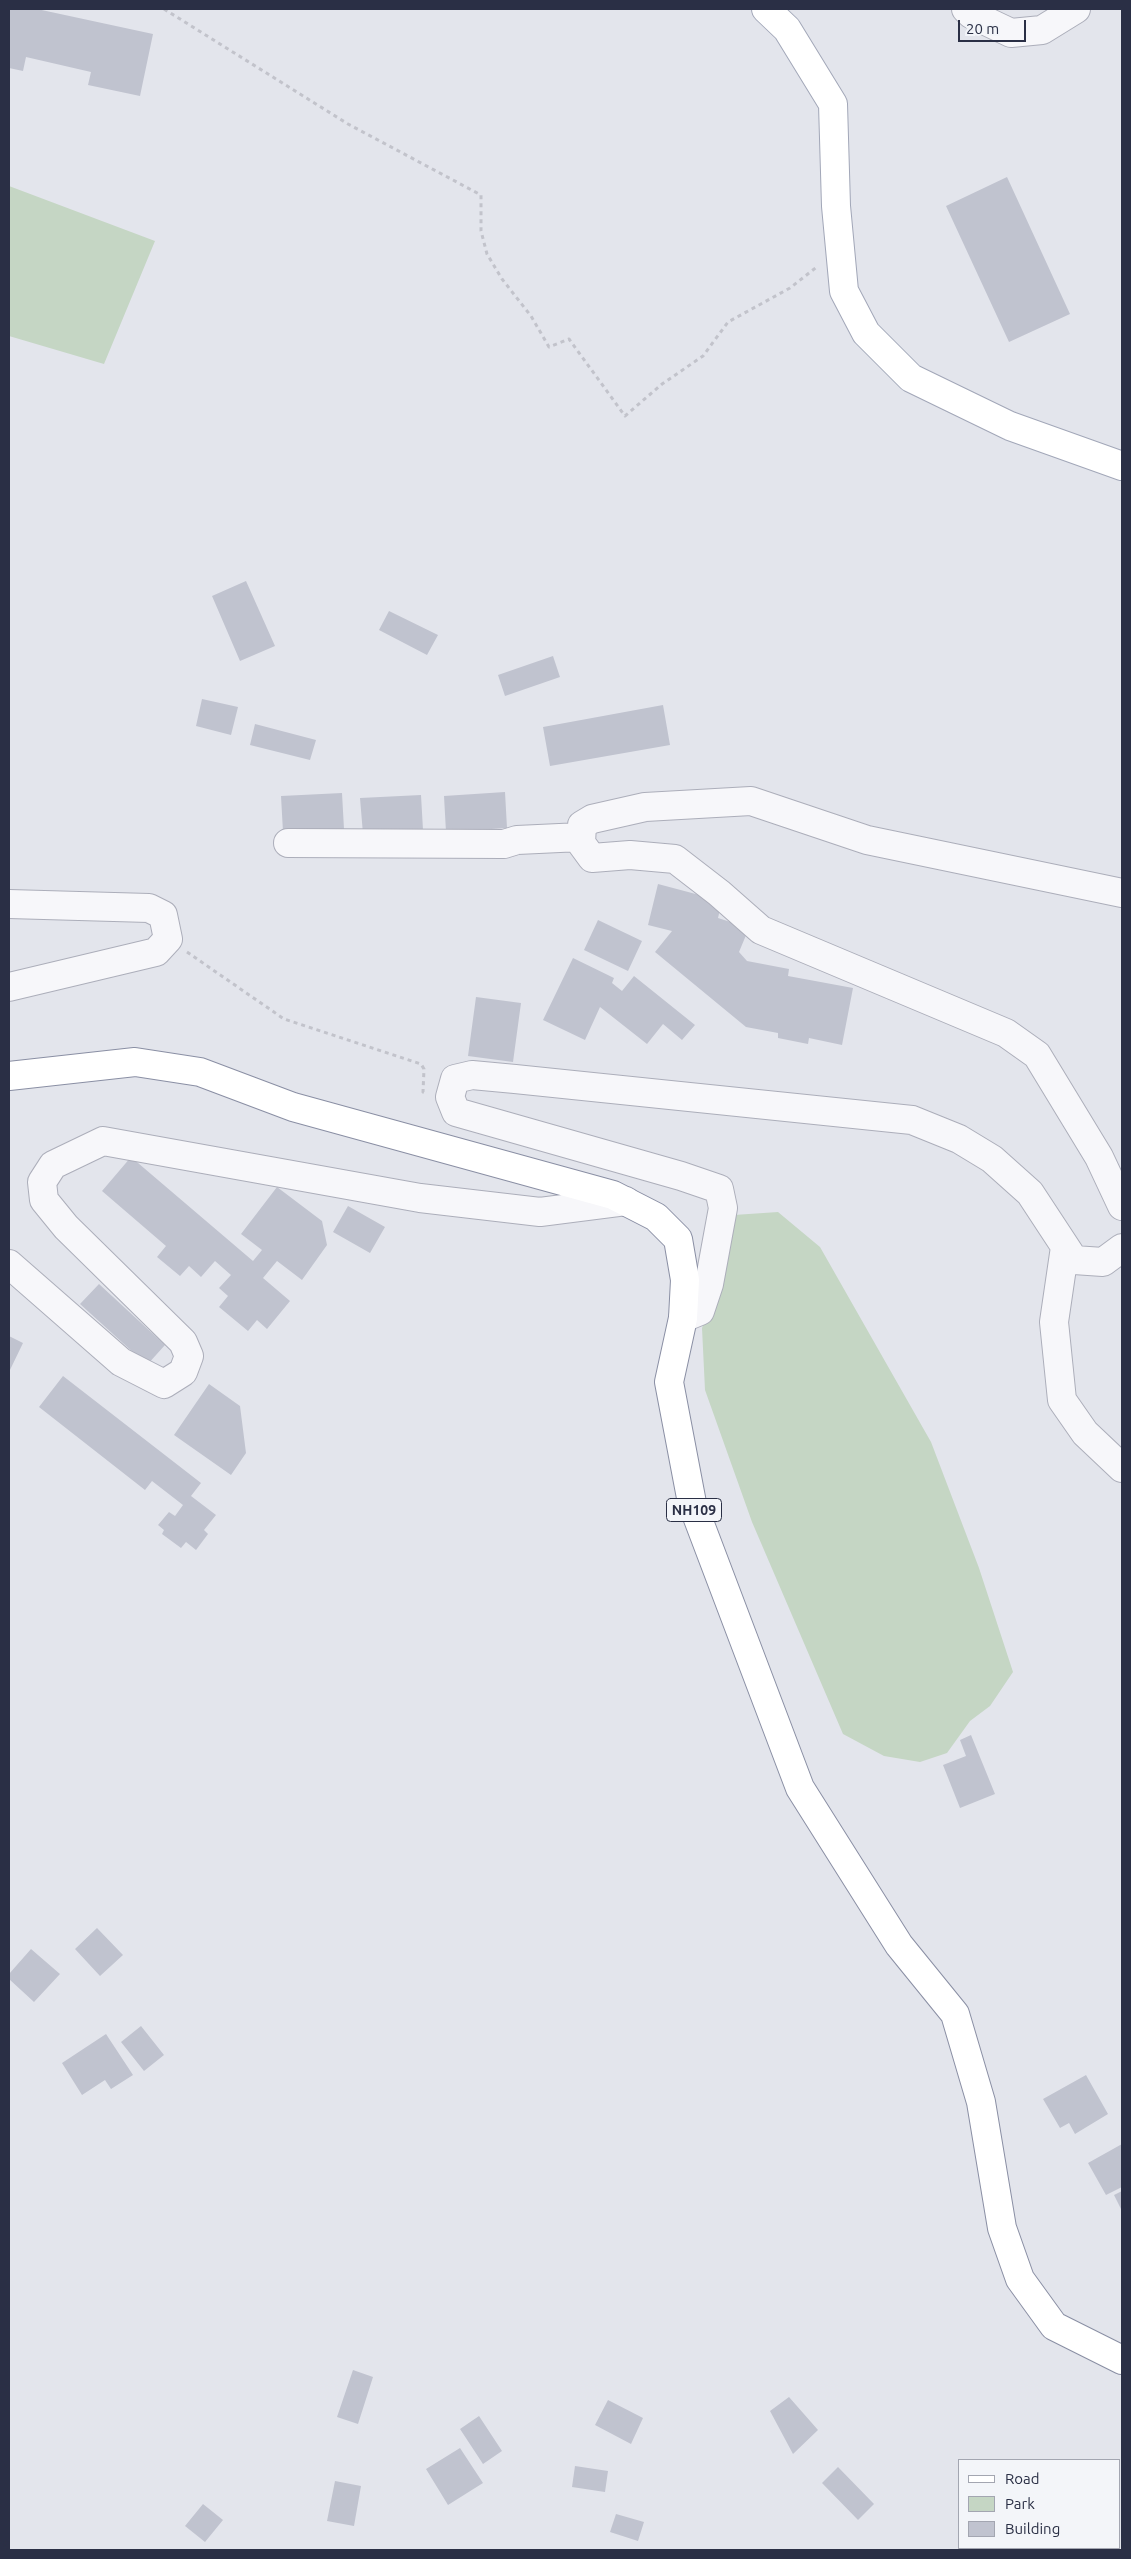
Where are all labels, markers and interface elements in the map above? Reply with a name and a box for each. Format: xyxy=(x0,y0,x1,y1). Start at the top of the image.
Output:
scale bar xyxy=(961,10,1028,42)
text: 20 m xyxy=(966,20,999,37)
road number: NH109 xyxy=(666,1498,722,1522)
legend xyxy=(958,2459,1121,2549)
text: Road xyxy=(1005,2470,1040,2487)
text: Park xyxy=(1005,2495,1035,2512)
text: Building xyxy=(1005,2520,1060,2537)

